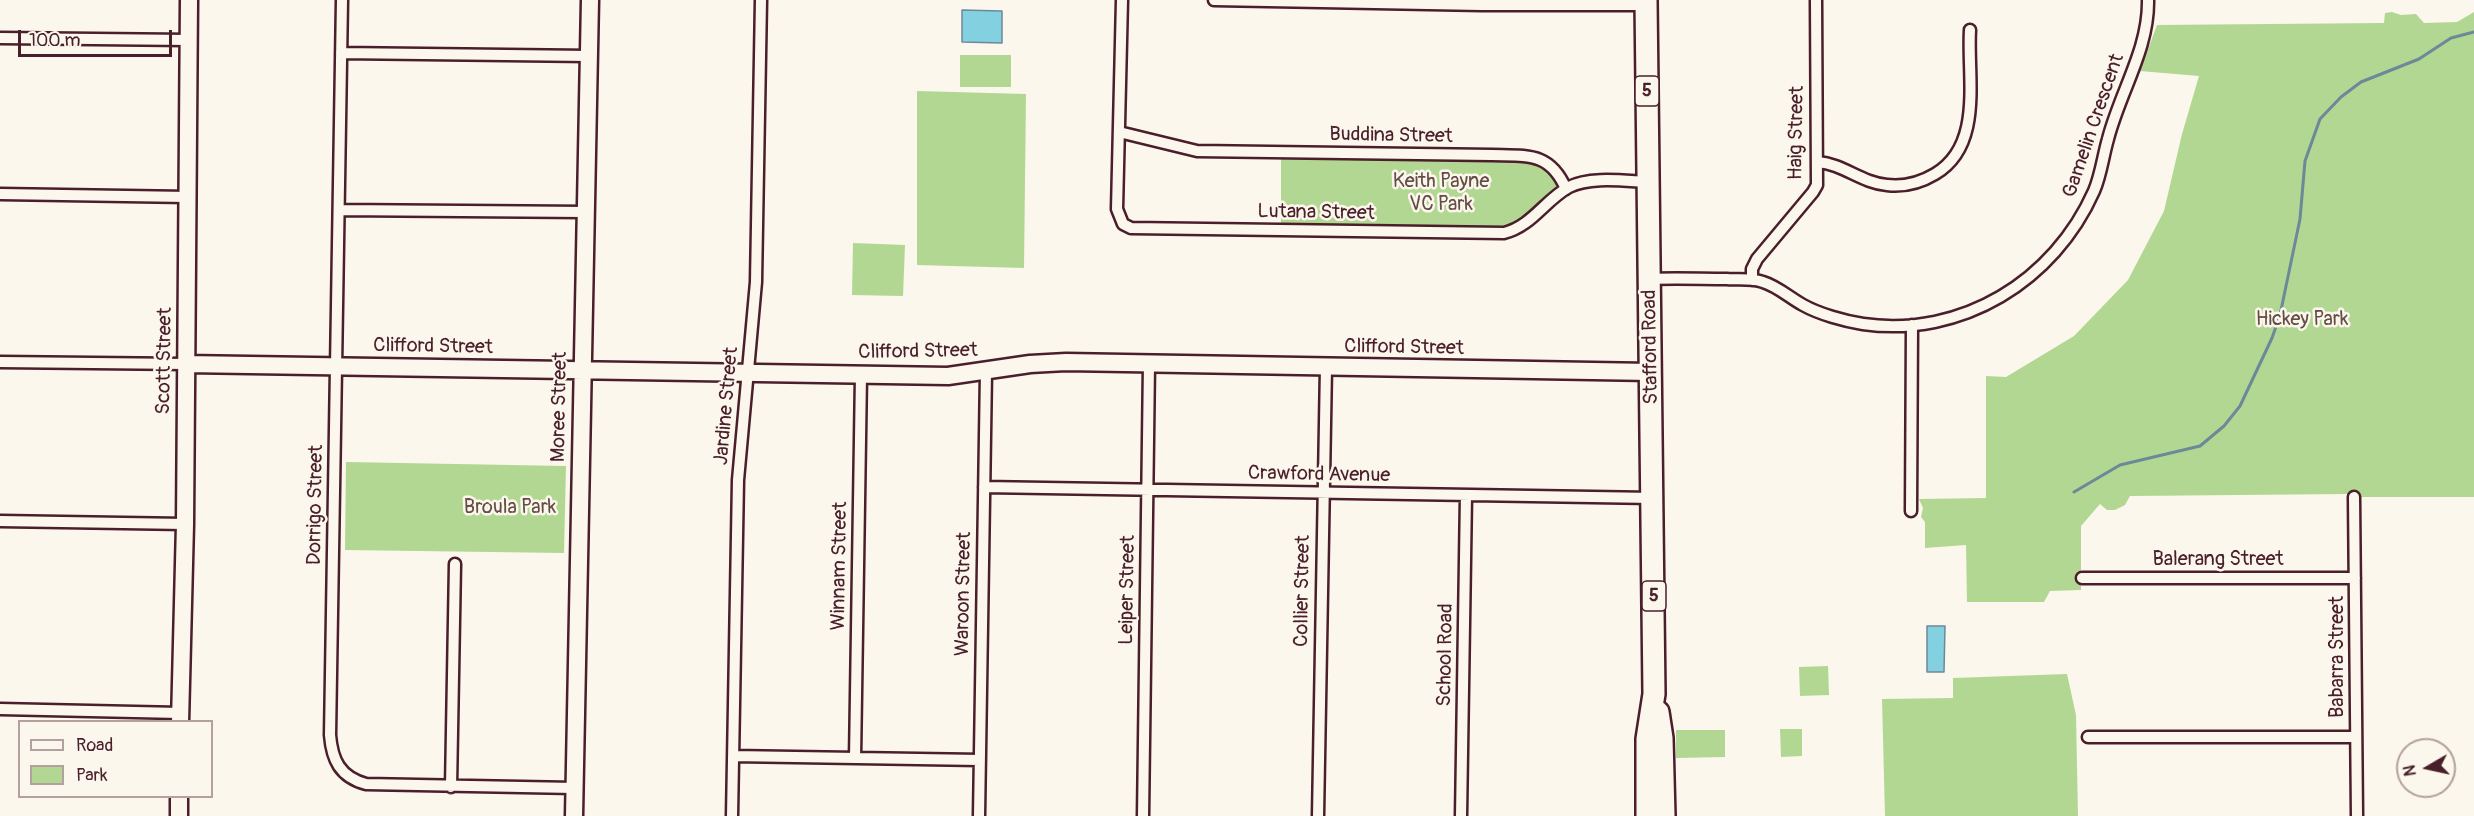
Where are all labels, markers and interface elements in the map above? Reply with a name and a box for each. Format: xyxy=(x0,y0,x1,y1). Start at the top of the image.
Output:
scale bar xyxy=(21,18,176,56)
text: 100 m xyxy=(29,29,81,52)
street label: Gamelin Crescent xyxy=(2058,51,2130,201)
road number: 5 xyxy=(1635,76,1659,106)
street label: Haig Street xyxy=(1784,86,1810,180)
street label: Buddina Street xyxy=(1329,123,1453,149)
park label: Keith Payne VC Park xyxy=(1393,170,1489,217)
street label: Lutana Street xyxy=(1257,200,1375,226)
street label: Stafford Road xyxy=(1638,289,1664,405)
street label: Scott Street xyxy=(152,307,178,415)
park label: Hickey Park xyxy=(2256,308,2348,332)
street label: Clifford Street xyxy=(373,334,493,360)
street label: Clifford Street xyxy=(1344,335,1464,361)
street label: Clifford Street xyxy=(858,339,978,365)
street label: Jardine Street xyxy=(710,346,744,466)
street label: Moree Street xyxy=(547,352,573,462)
street label: Dorrigo Street xyxy=(303,445,329,565)
street label: Crawford Avenue xyxy=(1248,462,1390,488)
park label: Broula Park xyxy=(464,496,556,520)
street label: Winnam Street xyxy=(827,501,853,631)
street label: Waroon Street xyxy=(951,532,977,656)
street label: Leiper Street xyxy=(1115,535,1141,645)
street label: Collier Street xyxy=(1290,535,1316,647)
street label: Balerang Street xyxy=(2152,548,2284,572)
road number: 5 xyxy=(1642,581,1666,611)
street label: Babarra Street xyxy=(2326,596,2350,718)
street label: School Road xyxy=(1433,603,1459,707)
legend xyxy=(18,720,213,798)
text: Road xyxy=(76,734,113,757)
north arrow xyxy=(2396,738,2456,798)
text: Park xyxy=(76,764,108,787)
text: N xyxy=(2399,764,2421,777)

